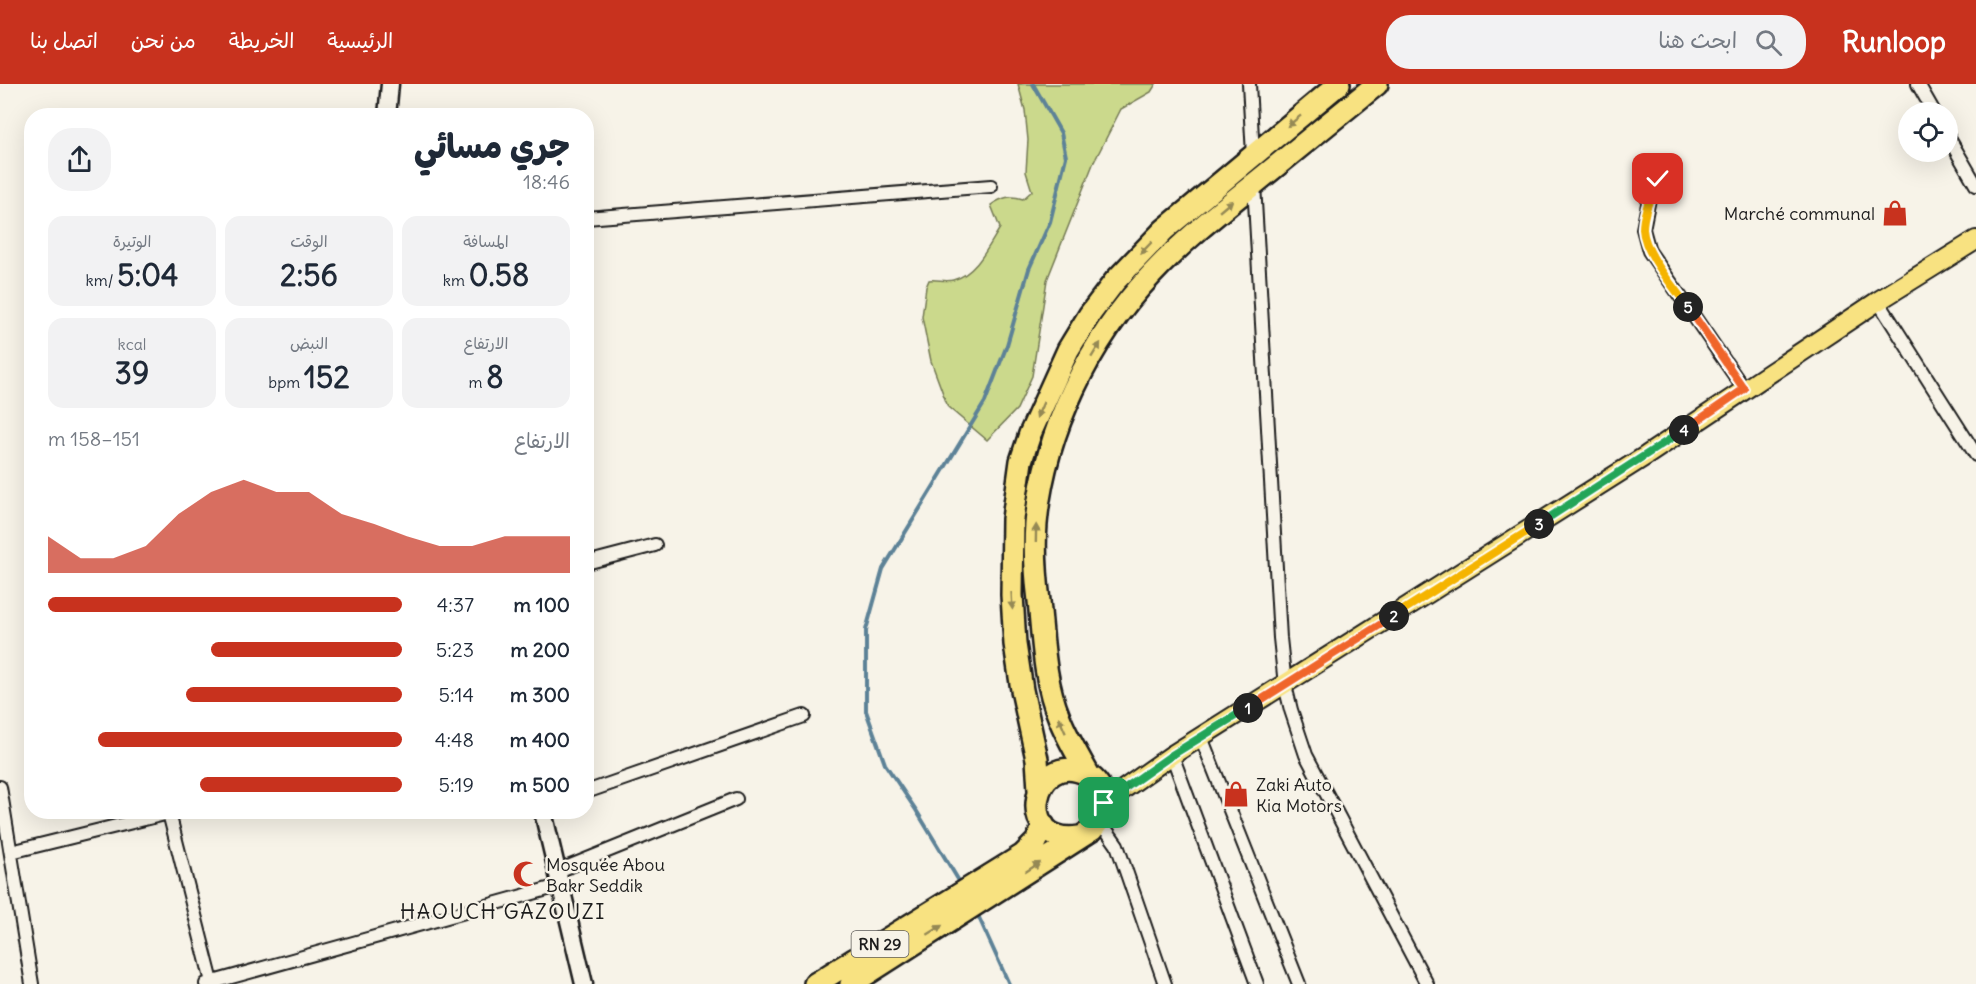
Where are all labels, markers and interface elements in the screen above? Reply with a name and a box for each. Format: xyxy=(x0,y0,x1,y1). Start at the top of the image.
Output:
search box xyxy=(1386,15,1806,69)
text: Runloop xyxy=(1842,24,1946,60)
text: ابحث هنا xyxy=(1658,26,1737,54)
icon: search xyxy=(1752,26,1785,59)
text: اتصل بنا xyxy=(30,27,98,54)
text: من نحن xyxy=(131,27,196,54)
text: الخريطة xyxy=(229,27,294,54)
text: الرئيسية xyxy=(327,27,393,54)
map controls xyxy=(1898,102,1958,162)
button: locate xyxy=(1898,102,1958,162)
one-way arrow xyxy=(1286,115,1302,128)
text: جري مسائي xyxy=(414,125,570,167)
button: share xyxy=(48,128,111,191)
pin xyxy=(1632,153,1683,204)
icon: check xyxy=(1641,162,1674,195)
text: 18:46 xyxy=(523,169,570,194)
shop icon: Marché communal xyxy=(1880,198,1910,228)
one-way arrow xyxy=(1218,200,1234,213)
place label: Marché communal xyxy=(1724,202,1875,225)
text: الوتيرة xyxy=(113,231,151,251)
text: الوقت xyxy=(290,231,328,251)
text: المسافة xyxy=(463,231,509,251)
one-way arrow xyxy=(1140,241,1154,255)
text: 5:04 xyxy=(117,256,178,294)
text: 2:56 xyxy=(280,256,338,294)
text: 0.58 xyxy=(469,256,529,294)
text: /km xyxy=(86,270,117,290)
text: km xyxy=(443,270,469,290)
pin: 5 xyxy=(1673,292,1703,322)
text: 5 xyxy=(1683,297,1693,317)
text: النبض xyxy=(290,333,328,353)
text: الارتفاع xyxy=(464,333,508,353)
text: kcal xyxy=(118,334,146,354)
one-way arrow xyxy=(1090,342,1101,358)
text: 39 xyxy=(115,354,149,392)
text: 152 xyxy=(304,358,350,396)
text: 8 xyxy=(486,358,504,396)
text: bpm xyxy=(268,372,304,392)
text: m xyxy=(468,372,486,392)
one-way arrow xyxy=(1035,401,1044,419)
pin: 4 xyxy=(1669,415,1699,445)
text: 4 xyxy=(1679,420,1689,440)
text: 151–158 m xyxy=(48,426,140,451)
text: الارتفاع xyxy=(514,428,570,453)
pin: 3 xyxy=(1524,509,1554,539)
text: 3 xyxy=(1534,514,1544,534)
one-way arrow xyxy=(1031,524,1041,543)
one-way arrow xyxy=(1008,591,1017,610)
text: 4:37 xyxy=(437,592,474,617)
text: 100 m xyxy=(513,592,570,617)
pin: 2 xyxy=(1379,601,1409,631)
text: 2 xyxy=(1390,606,1398,626)
text: 5:23 xyxy=(436,637,474,662)
text: 200 m xyxy=(510,637,570,662)
text: 5:14 xyxy=(438,682,474,707)
text: 300 m xyxy=(510,682,570,707)
pin: 1 xyxy=(1233,693,1263,723)
text: 1 xyxy=(1245,698,1251,718)
one-way arrow xyxy=(1058,717,1067,734)
text: 4:48 xyxy=(435,727,474,752)
text: 400 m xyxy=(510,727,570,752)
text: 5:19 xyxy=(439,772,474,797)
text: 500 m xyxy=(510,772,570,797)
place label: Zaki Auto Kia Motors xyxy=(1256,773,1342,817)
pin xyxy=(1078,777,1129,828)
shop icon: Zaki Auto Kia Motors xyxy=(1221,779,1251,809)
icon: arrive xyxy=(1087,786,1120,819)
place label: Mosquée Abou Bakr Seddik xyxy=(546,853,665,897)
mosque icon: Mosquée Abou Bakr Seddik xyxy=(511,859,541,889)
one-way arrow xyxy=(1024,861,1041,872)
district label: HAOUCH GAZOUZI xyxy=(400,898,606,925)
one-way arrow xyxy=(927,925,944,936)
road number: RN 29 xyxy=(852,931,908,957)

